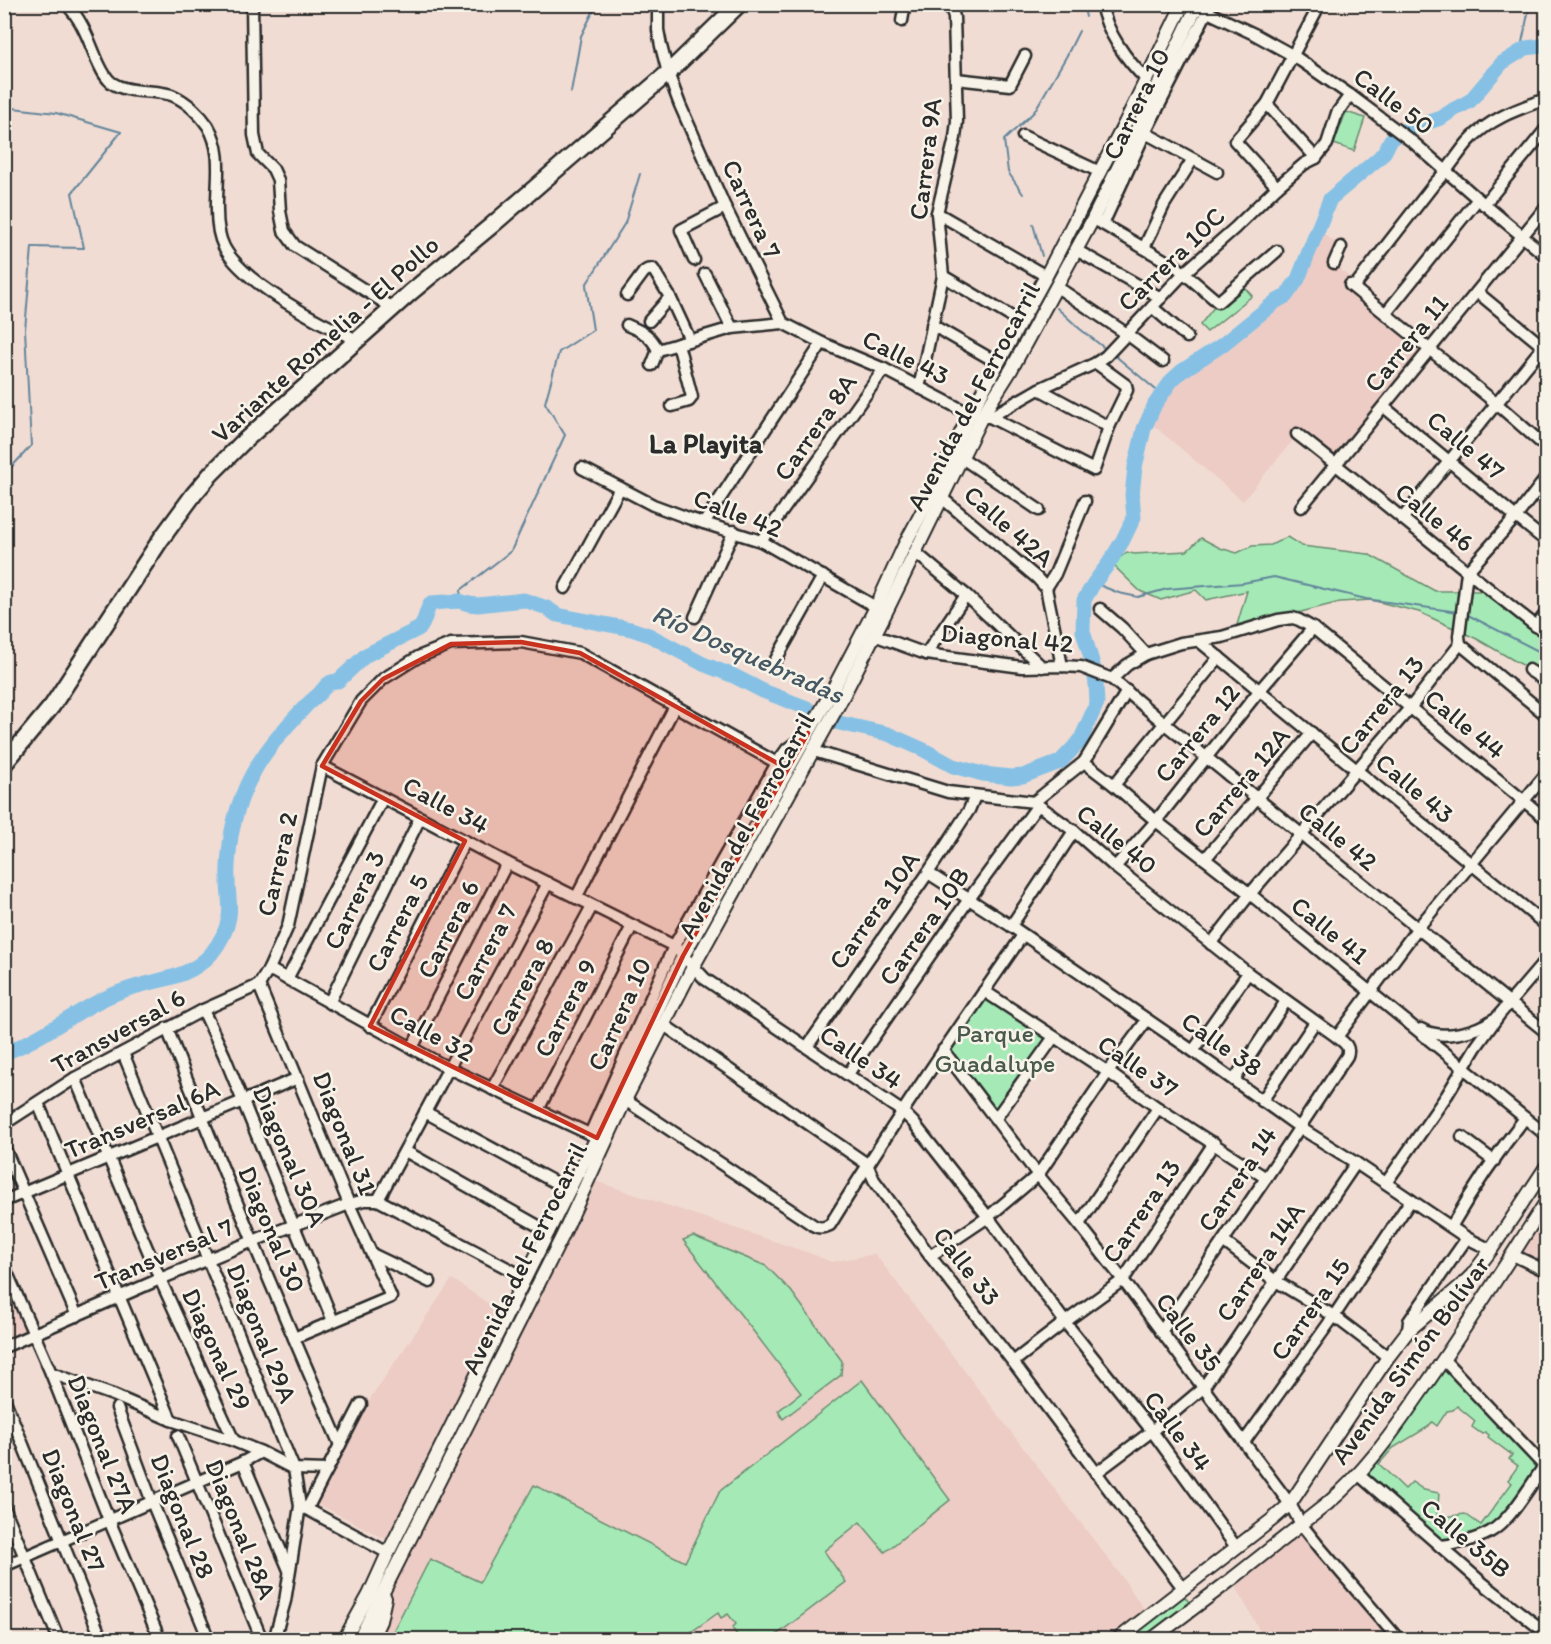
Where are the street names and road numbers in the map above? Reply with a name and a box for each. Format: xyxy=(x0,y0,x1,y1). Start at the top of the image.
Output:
street label: Carrera 10 xyxy=(1095,43,1177,165)
street label: Calle 50 xyxy=(1347,60,1441,142)
street label: Carrera 9A xyxy=(902,96,948,222)
street label: Carrera 7 xyxy=(715,155,789,264)
street label: Carrera 10C xyxy=(1111,200,1231,318)
street label: Variante Romelia - El Pollo xyxy=(205,228,445,450)
street label: Avenida del Ferrocarril xyxy=(899,276,1047,516)
street label: Carrera 11 xyxy=(1357,288,1455,398)
street label: Calle 43 xyxy=(857,322,955,392)
street label: Carrera 8A xyxy=(767,367,864,487)
street label: Calle 47 xyxy=(1421,403,1511,487)
street label: Calle 46 xyxy=(1389,475,1481,559)
street label: Calle 42A xyxy=(957,478,1061,574)
street label: Calle 42 xyxy=(689,481,787,545)
street label: Diagonal 42 xyxy=(939,616,1075,660)
street label: Carrera 13 xyxy=(1331,649,1431,761)
street label: Carrera 12 xyxy=(1147,677,1247,789)
street label: Calle 44 xyxy=(1418,682,1512,766)
street label: Avenida del Ferrocarril xyxy=(670,706,822,944)
street label: Carrera 12A xyxy=(1185,720,1297,844)
street label: Calle 43 xyxy=(1369,746,1461,830)
street label: Calle 34 xyxy=(397,769,495,841)
street label: Calle 42 xyxy=(1292,794,1384,878)
street label: Calle 40 xyxy=(1070,797,1164,881)
street label: Carrera 2 xyxy=(249,808,305,919)
street label: Carrera 10A xyxy=(822,844,927,975)
street label: Carrera 3 xyxy=(316,845,392,955)
street label: Carrera 10B xyxy=(872,861,976,991)
street label: Carrera 5 xyxy=(359,868,435,978)
street label: Carrera 6 xyxy=(410,874,486,984)
street label: Calle 41 xyxy=(1285,889,1375,971)
street label: Carrera 7 xyxy=(446,898,524,1006)
street label: Carrera 8 xyxy=(483,932,561,1042)
street label: Carrera 10 xyxy=(580,952,658,1076)
street label: Carrera 9 xyxy=(527,954,603,1062)
street label: Transversal 6 xyxy=(45,981,191,1081)
street label: Calle 32 xyxy=(384,998,480,1069)
street label: Calle 38 xyxy=(1175,1005,1269,1083)
street label: Calle 34 xyxy=(814,1018,909,1096)
street label: Calle 37 xyxy=(1092,1028,1184,1105)
street label: Diagonal 31 xyxy=(306,1067,384,1199)
street label: Transversal 6A xyxy=(60,1072,225,1166)
street label: Diagonal 30A xyxy=(246,1081,334,1231)
street label: Carrera 14 xyxy=(1190,1120,1284,1238)
street label: Avenida del Ferrocarril xyxy=(454,1137,594,1379)
street label: Carrera 13 xyxy=(1095,1153,1187,1269)
street label: Diagonal 30 xyxy=(231,1161,313,1297)
street label: Carrera 14A xyxy=(1209,1196,1312,1328)
street label: Transversal 7 xyxy=(90,1210,238,1298)
street label: Calle 33 xyxy=(926,1220,1008,1312)
street label: Avenida Simón Bolívar xyxy=(1324,1249,1496,1470)
street label: Carrera 15 xyxy=(1263,1251,1357,1367)
street label: Diagonal 29A xyxy=(219,1259,305,1408)
street label: Diagonal 29 xyxy=(175,1283,259,1415)
street label: Calle 35 xyxy=(1149,1286,1229,1378)
street label: Diagonal 27A xyxy=(61,1370,145,1518)
street label: Calle 34 xyxy=(1137,1384,1219,1478)
street label: Diagonal 27 xyxy=(35,1444,113,1576)
street label: Diagonal 28 xyxy=(143,1449,223,1583)
street label: Diagonal 28A xyxy=(198,1454,284,1604)
street label: Calle 35B xyxy=(1414,1491,1518,1585)

